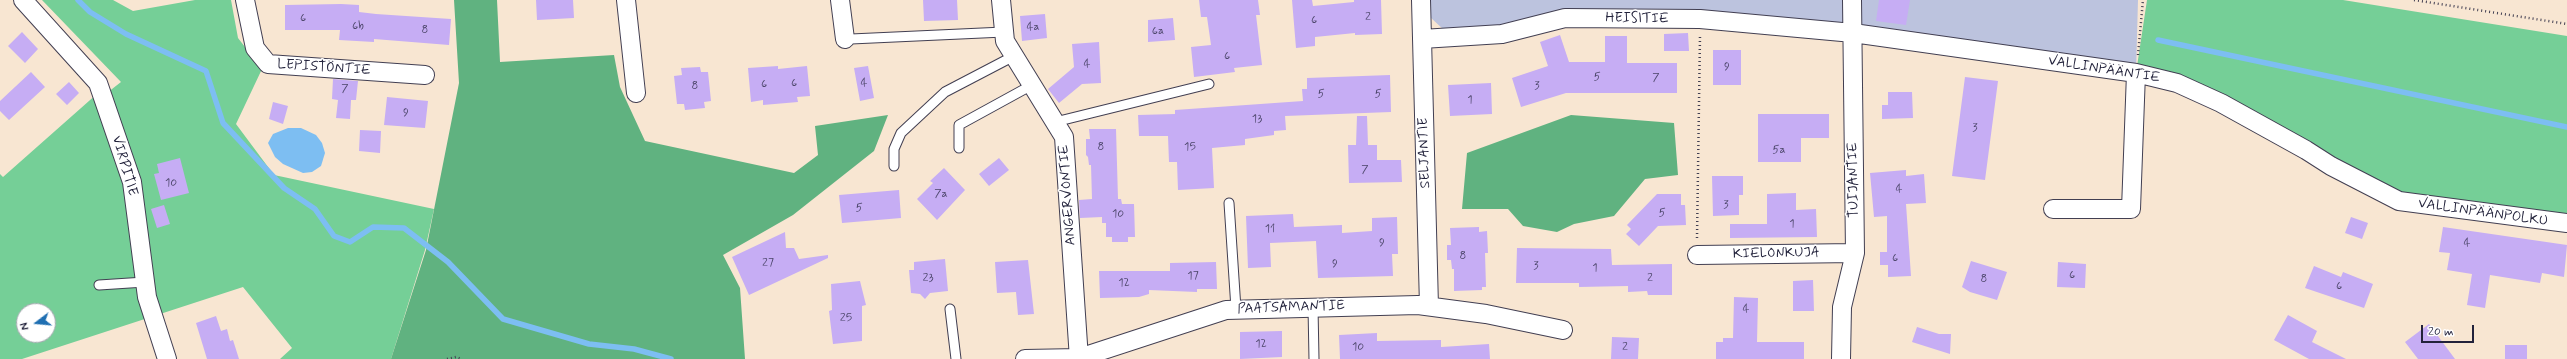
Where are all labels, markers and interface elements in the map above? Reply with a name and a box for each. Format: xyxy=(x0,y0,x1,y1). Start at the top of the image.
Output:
house number: 2 xyxy=(1365,10,1371,24)
street label: HEISITIE xyxy=(1605,10,1669,28)
house number: 6 xyxy=(300,11,306,25)
house number: 6 xyxy=(1311,13,1317,27)
house number: 6b xyxy=(352,19,364,33)
house number: 4a xyxy=(1026,20,1040,34)
house number: 8 xyxy=(422,23,428,37)
house number: 6a xyxy=(1152,24,1164,38)
house number: 6 xyxy=(1224,49,1230,63)
street label: VALLINPÄÄNTIE xyxy=(2047,53,2161,87)
street label: LEPISTÖNTIE xyxy=(277,56,371,80)
house number: 4 xyxy=(1084,57,1090,71)
house number: 9 xyxy=(1724,60,1730,74)
house number: 5 xyxy=(1593,70,1601,84)
house number: 7 xyxy=(1652,71,1660,85)
house number: 6 xyxy=(791,76,797,90)
house number: 4 xyxy=(861,76,867,90)
house number: 6 xyxy=(761,77,767,91)
house number: 8 xyxy=(692,79,698,93)
house number: 3 xyxy=(1534,79,1540,93)
house number: 7 xyxy=(341,82,349,96)
house number: 5 xyxy=(1317,87,1325,101)
house number: 5 xyxy=(1374,87,1382,101)
house number: 1 xyxy=(1467,93,1473,107)
house number: 9 xyxy=(403,106,409,120)
house number: 13 xyxy=(1252,112,1262,126)
street label: SELJANTIE xyxy=(1415,117,1435,189)
house number: 3 xyxy=(1972,121,1978,135)
street label: VIRPITIE xyxy=(107,134,141,198)
house number: 8 xyxy=(1098,140,1104,154)
house number: 15 xyxy=(1184,140,1196,154)
street label: TUIJANTIE xyxy=(1845,142,1863,218)
house number: 5a xyxy=(1772,143,1786,157)
street label: ANGERVONTIE xyxy=(1056,144,1080,246)
house number: 7 xyxy=(1361,163,1369,177)
house number: 10 xyxy=(165,176,177,190)
house number: 4 xyxy=(1896,182,1902,196)
house number: 7a xyxy=(934,187,948,201)
street label: VALLINPÄÄNPOLKU xyxy=(2417,196,2549,230)
house number: 3 xyxy=(1723,198,1729,212)
house number: 5 xyxy=(855,201,863,215)
house number: 5 xyxy=(1658,206,1666,220)
house number: 10 xyxy=(1112,207,1124,221)
house number: 1 xyxy=(1789,217,1795,231)
house number: 11 xyxy=(1265,222,1275,236)
house number: 9 xyxy=(1379,236,1385,250)
house number: 4 xyxy=(2464,236,2470,250)
street label: KIELONKUJA xyxy=(1732,245,1820,263)
house number: 8 xyxy=(1460,249,1466,263)
house number: 6 xyxy=(1892,251,1898,265)
house number: 27 xyxy=(762,256,774,270)
house number: 9 xyxy=(1332,257,1338,271)
house number: 3 xyxy=(1533,259,1539,273)
house number: 1 xyxy=(1592,261,1598,275)
house number: 6 xyxy=(2069,268,2075,282)
house number: 17 xyxy=(1187,269,1199,283)
house number: 23 xyxy=(923,271,933,285)
house number: 2 xyxy=(1647,271,1653,285)
house number: 8 xyxy=(1981,272,1987,286)
house number: 12 xyxy=(1118,276,1130,290)
house number: 6 xyxy=(2336,279,2342,293)
street label: PAATSAMANTIE xyxy=(1237,298,1345,318)
house number: 4 xyxy=(1743,302,1749,316)
north arrow xyxy=(16,303,56,343)
house number: 25 xyxy=(840,311,852,325)
scale bar xyxy=(2423,317,2476,343)
text: N xyxy=(18,321,33,331)
text: 20 m xyxy=(2428,324,2454,340)
house number: 12 xyxy=(1255,337,1267,351)
house number: 10 xyxy=(1352,340,1364,354)
house number: 2 xyxy=(1622,340,1628,354)

